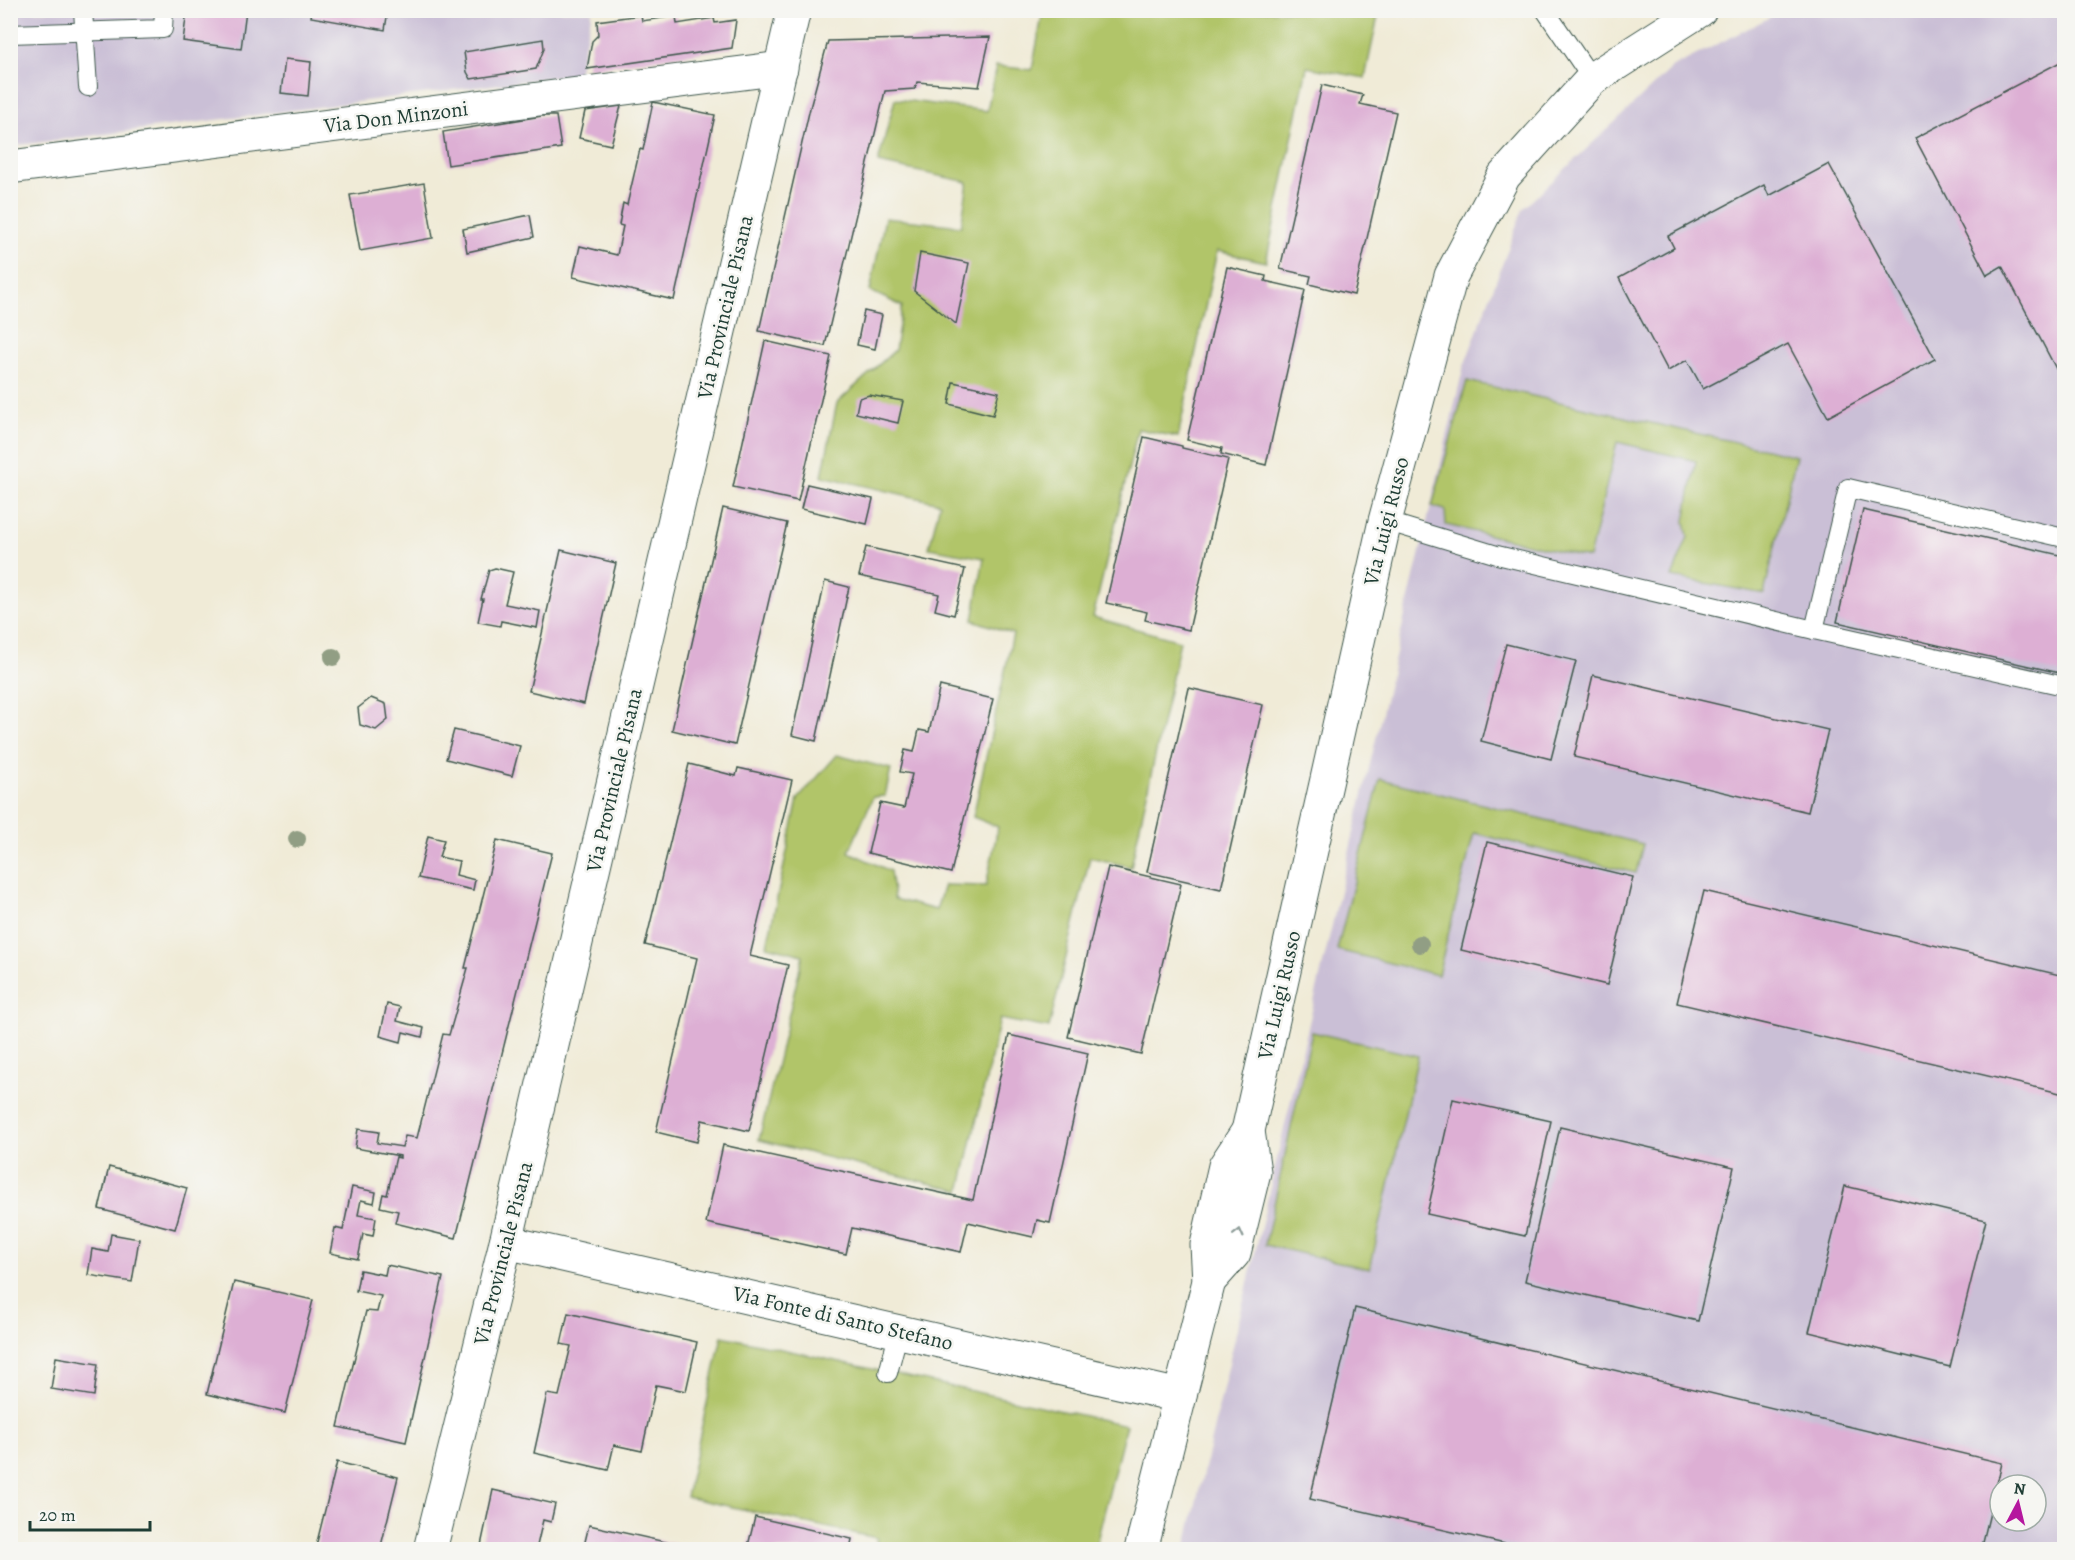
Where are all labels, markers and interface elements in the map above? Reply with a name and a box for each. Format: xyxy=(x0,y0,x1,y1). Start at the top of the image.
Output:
street label: Via Don Minzoni xyxy=(321,94,470,140)
street label: Via Provinciale Pisana xyxy=(690,212,760,403)
street label: Via Luigi Russo xyxy=(1356,454,1415,589)
street label: Via Provinciale Pisana xyxy=(579,685,649,876)
street label: Via Luigi Russo xyxy=(1250,928,1307,1063)
street label: Via Provinciale Pisana xyxy=(466,1158,539,1349)
one-way arrow xyxy=(1232,1228,1245,1238)
street label: Via Fonte di Santo Stefano xyxy=(729,1279,956,1357)
north arrow xyxy=(1988,1473,2048,1533)
text: N xyxy=(2013,1477,2027,1501)
scale bar xyxy=(30,1494,150,1532)
text: 20 m xyxy=(39,1503,76,1527)

